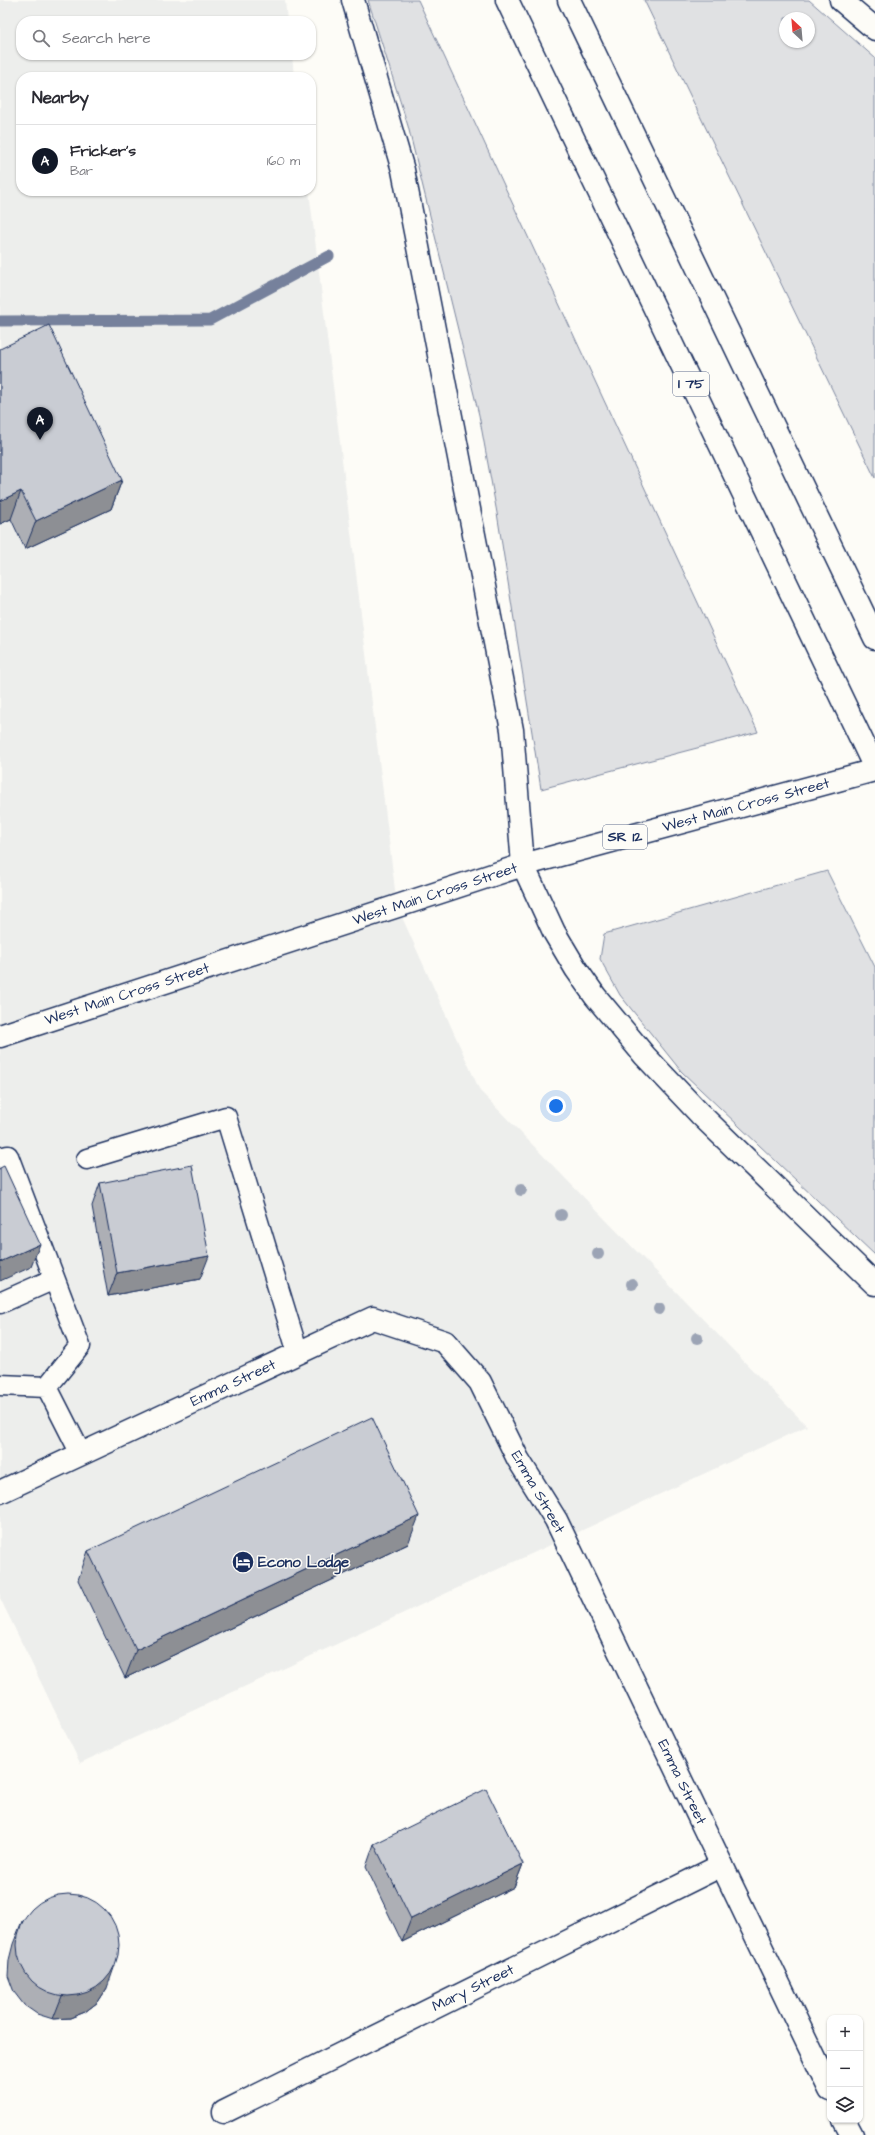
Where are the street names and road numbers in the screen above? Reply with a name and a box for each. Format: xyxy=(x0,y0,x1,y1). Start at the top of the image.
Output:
road number: I 75 xyxy=(673,372,709,396)
street label: West Main Cross Street xyxy=(660,773,832,837)
road number: SR 12 xyxy=(603,825,647,849)
street label: West Main Cross Street xyxy=(350,857,520,931)
street label: West Main Cross Street xyxy=(42,957,212,1031)
street label: Emma Street xyxy=(187,1354,279,1412)
street label: Emma Street xyxy=(506,1447,570,1537)
street label: Emma Street xyxy=(652,1736,712,1828)
street label: Mary Street xyxy=(428,1959,518,2018)

